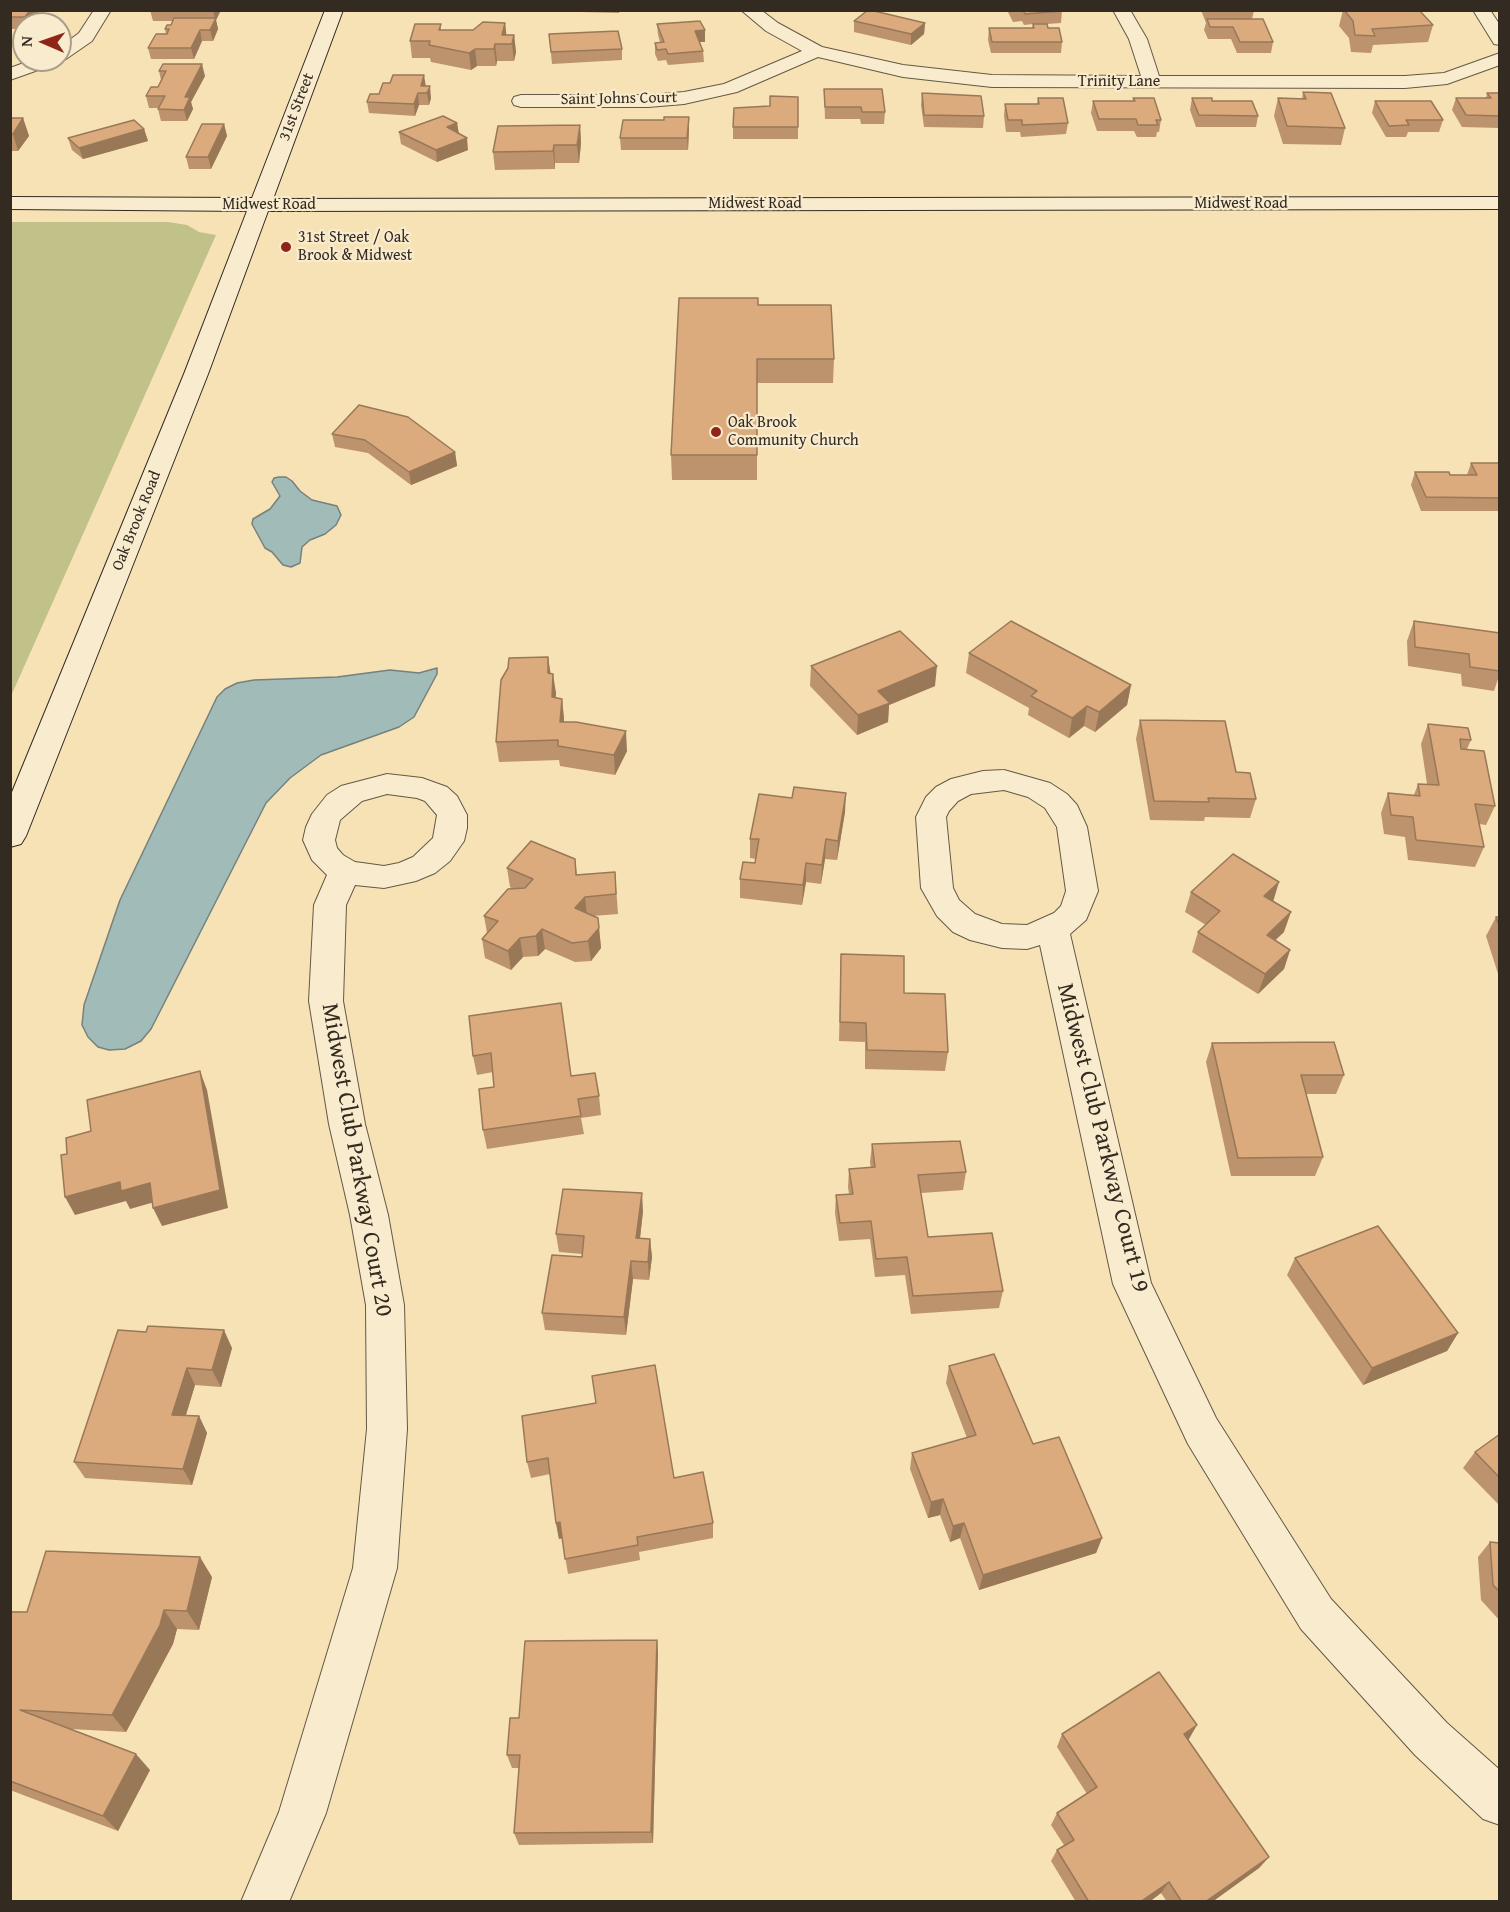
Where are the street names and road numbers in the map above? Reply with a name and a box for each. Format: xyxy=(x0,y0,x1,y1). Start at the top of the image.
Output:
street label: 31st Street xyxy=(275,70,319,144)
street label: Trinity Lane xyxy=(1078,72,1160,92)
street label: Saint Johns Court xyxy=(560,88,678,110)
street label: Midwest Road xyxy=(708,194,802,214)
street label: Midwest Road xyxy=(1194,194,1288,214)
street label: Midwest Road xyxy=(222,195,316,215)
street label: Oak Brook Road xyxy=(108,468,166,574)
street label: Midwest Club Parkway Court 19 xyxy=(1050,981,1154,1295)
street label: Midwest Club Parkway Court 20 xyxy=(314,1001,398,1319)

